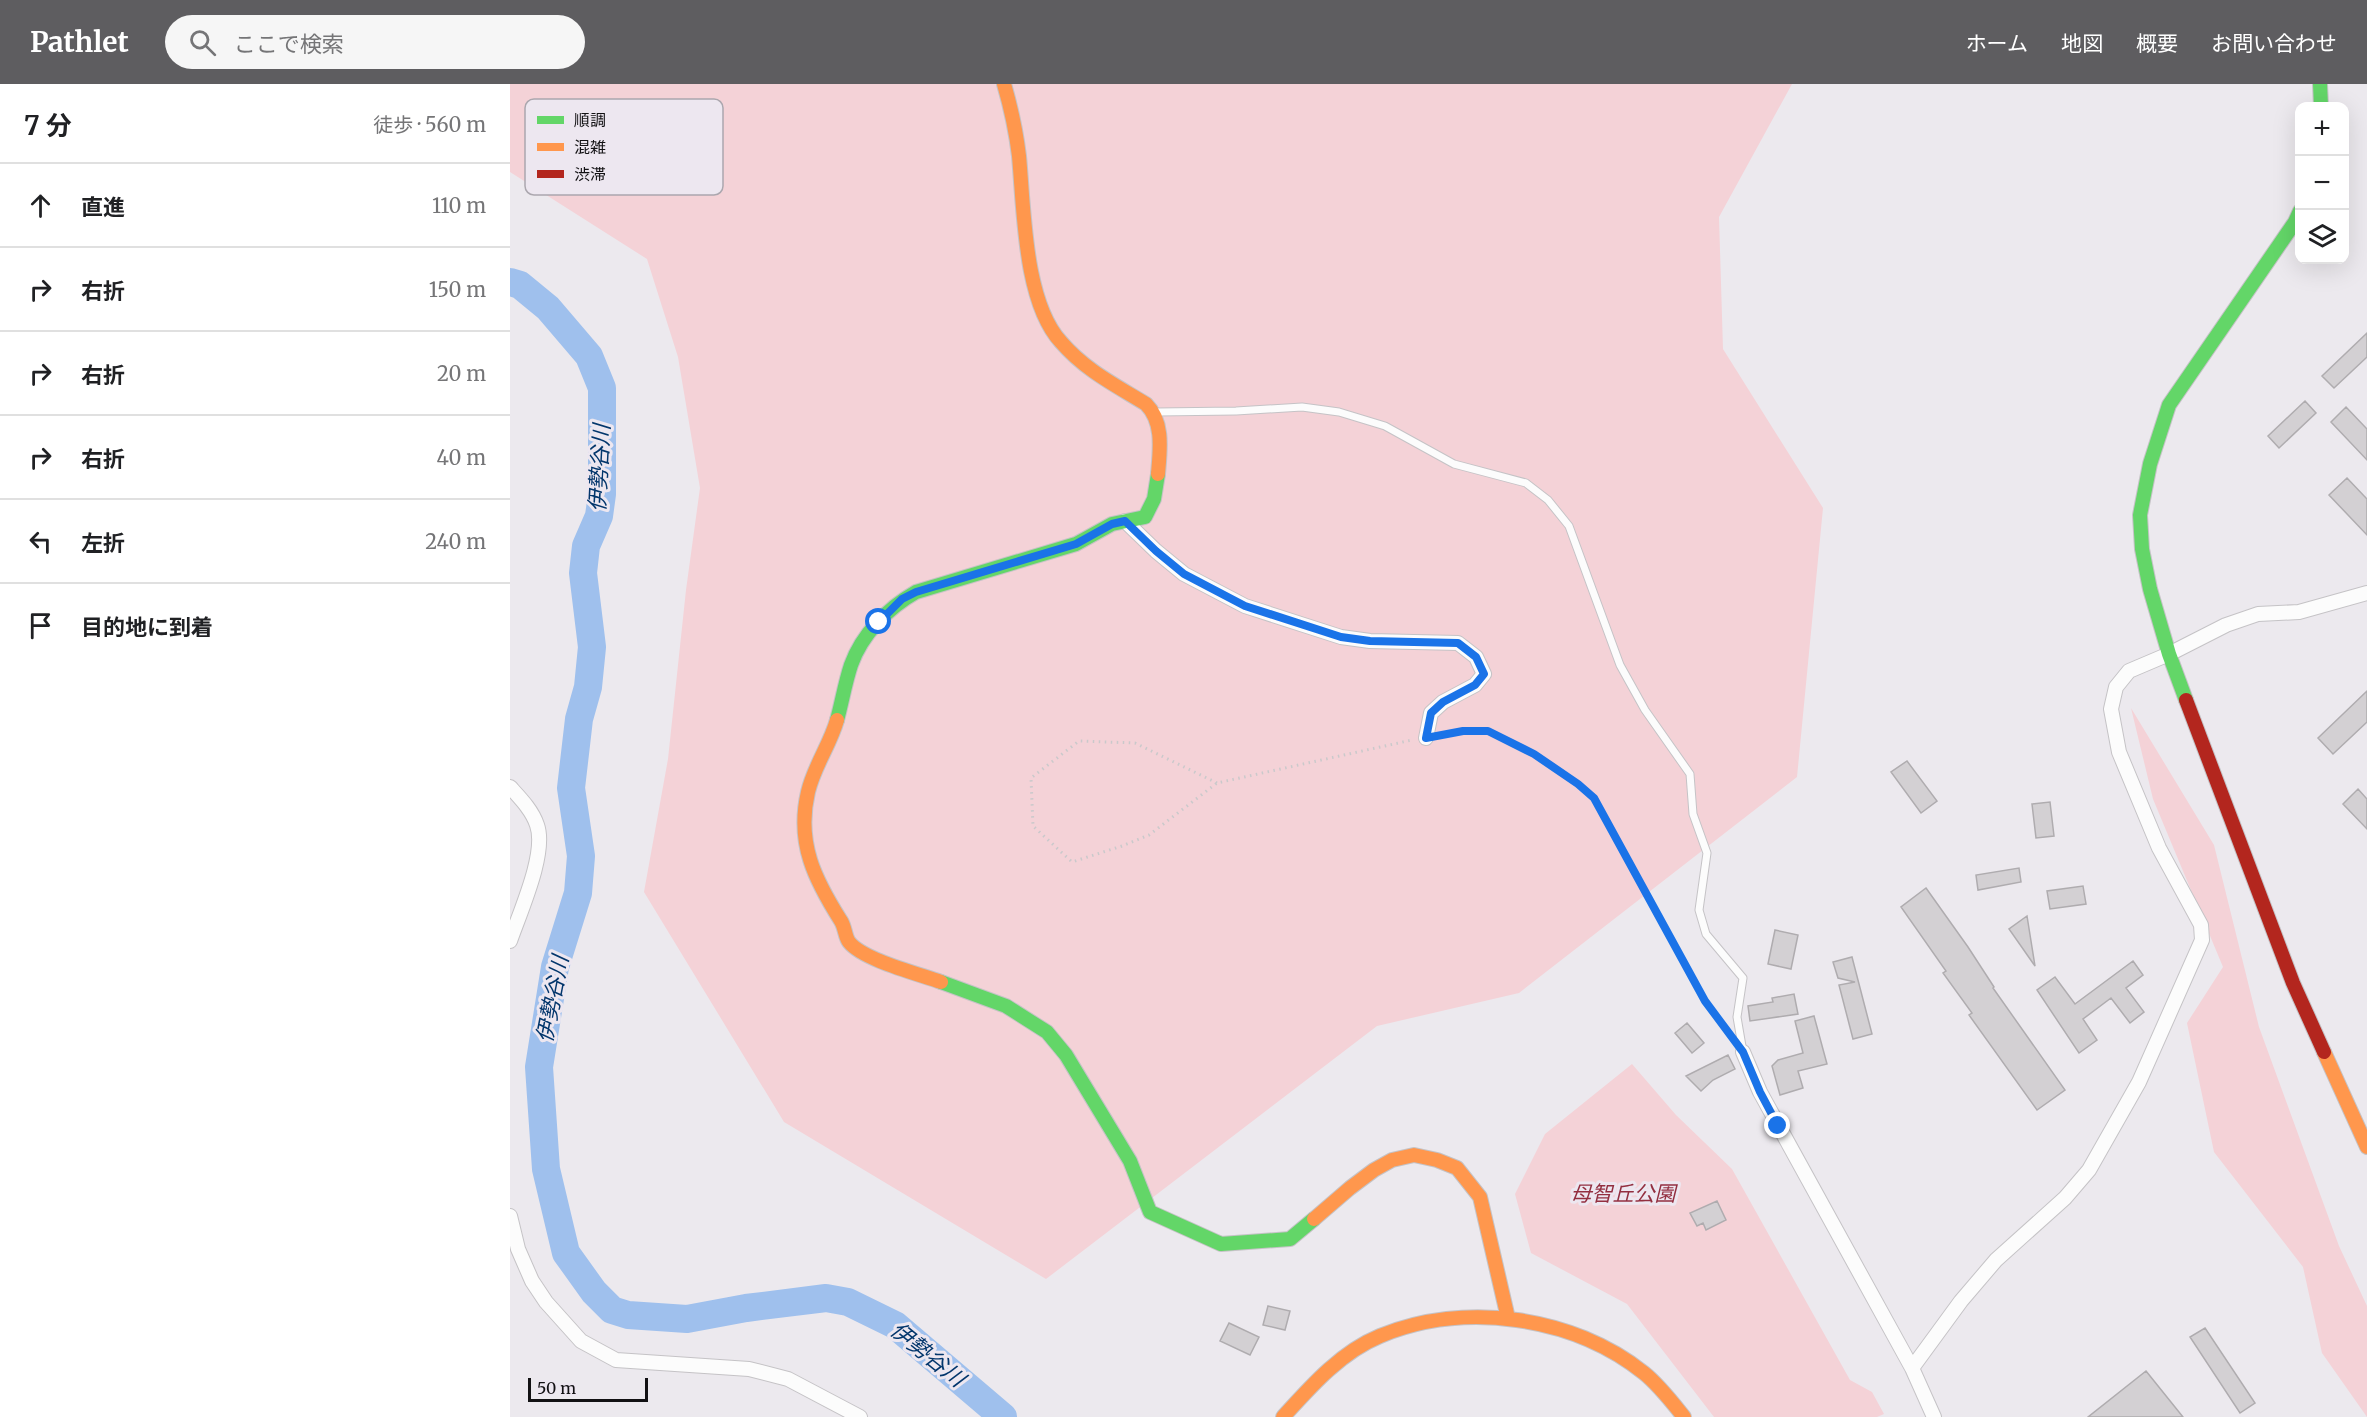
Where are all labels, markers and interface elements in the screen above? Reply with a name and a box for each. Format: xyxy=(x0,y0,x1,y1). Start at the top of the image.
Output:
search box xyxy=(165,15,585,69)
text: Pathlet xyxy=(30,24,129,60)
icon: search xyxy=(186,26,219,59)
text: ここで検索 xyxy=(234,30,344,58)
text: ホーム xyxy=(1966,30,2028,57)
text: 地図 xyxy=(2061,30,2103,57)
text: 概要 xyxy=(2136,30,2178,57)
text: お問い合わせ xyxy=(2211,30,2337,57)
legend xyxy=(525,99,723,195)
map controls xyxy=(2295,102,2349,264)
button: + xyxy=(2295,102,2349,156)
text: 7 分 xyxy=(24,109,72,142)
text: 順調 xyxy=(574,110,606,130)
text: 徒歩 · 560 m xyxy=(373,112,486,137)
text: 混雑 xyxy=(574,137,606,157)
button: − xyxy=(2295,156,2349,210)
text: 渋滞 xyxy=(574,164,606,184)
icon: ahead xyxy=(24,189,57,222)
text: 直進 xyxy=(81,193,125,221)
text: 110 m xyxy=(432,193,486,218)
button: layers xyxy=(2295,210,2349,264)
icon: right xyxy=(24,273,57,306)
text: 右折 xyxy=(81,277,125,305)
text: 150 m xyxy=(429,277,486,302)
icon: right xyxy=(24,357,57,390)
text: 右折 xyxy=(81,361,125,389)
text: 20 m xyxy=(437,361,486,386)
water label: 伊勢谷川 xyxy=(583,421,615,513)
icon: right xyxy=(24,441,57,474)
text: 右折 xyxy=(81,445,125,473)
text: 40 m xyxy=(436,445,486,470)
icon: left xyxy=(24,525,57,558)
text: 左折 xyxy=(81,529,125,557)
text: 240 m xyxy=(425,529,486,554)
route start xyxy=(865,608,891,634)
icon: arrive xyxy=(24,609,57,642)
text: 目的地に到着 xyxy=(81,613,213,641)
water label: 伊勢谷川 xyxy=(530,951,575,1045)
route end xyxy=(1764,1112,1790,1138)
park label: 母智丘公園 xyxy=(1571,1180,1678,1207)
water label: 伊勢谷川 xyxy=(885,1315,973,1394)
scale bar xyxy=(528,1375,648,1402)
text: 50 m xyxy=(537,1378,576,1398)

